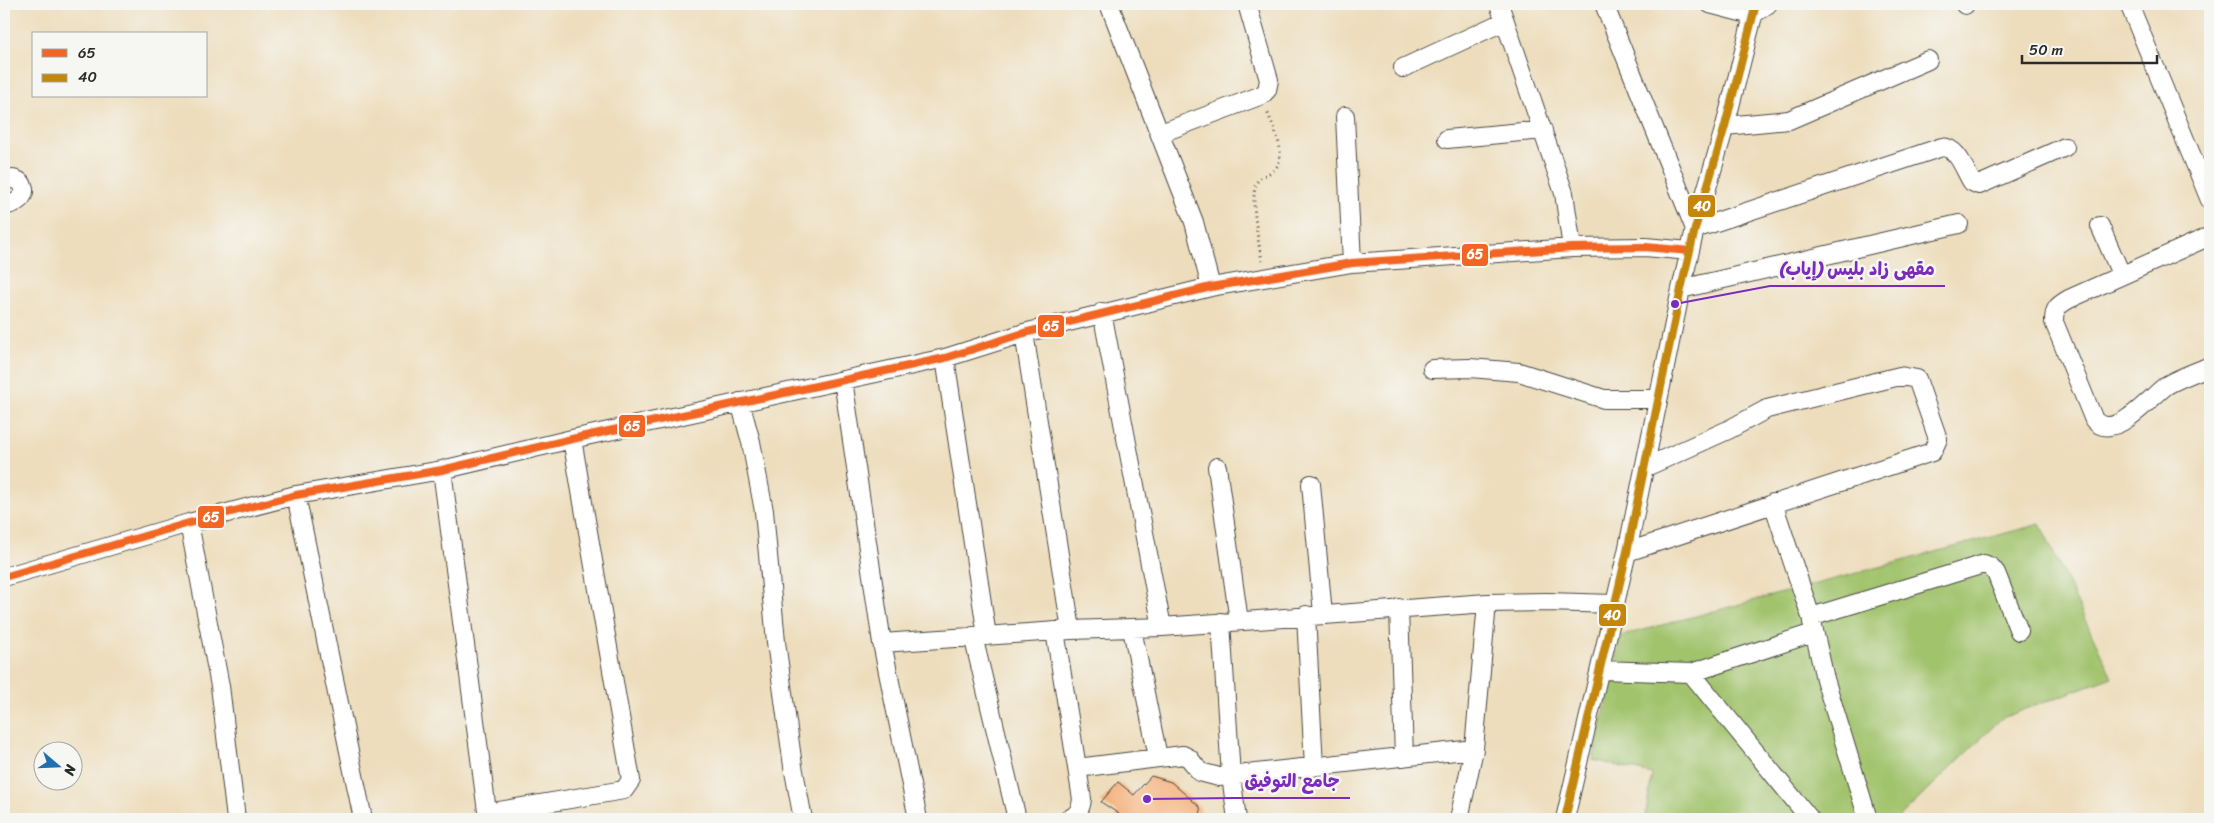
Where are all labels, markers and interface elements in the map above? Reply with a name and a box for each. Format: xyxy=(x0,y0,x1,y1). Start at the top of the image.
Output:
legend xyxy=(32,32,208,98)
scale bar xyxy=(2022,32,2156,64)
text: 50 m xyxy=(2029,37,2064,63)
text: 65 xyxy=(78,40,96,66)
text: 40 xyxy=(78,64,97,90)
line badge: 40 xyxy=(1687,194,1716,218)
text: 40 xyxy=(1692,194,1711,219)
text: 65 xyxy=(1466,242,1484,267)
line badge: 65 xyxy=(1461,243,1489,267)
callout: مقهى زاد بليس (إياب) xyxy=(1770,253,1945,286)
text: مقهى زاد بليس (إياب) xyxy=(1779,253,1935,285)
line badge: 65 xyxy=(1037,314,1065,338)
text: 65 xyxy=(1042,314,1060,339)
line badge: 65 xyxy=(618,414,646,438)
text: 65 xyxy=(623,414,641,439)
line badge: 65 xyxy=(197,505,225,529)
text: 65 xyxy=(202,505,220,530)
line badge: 40 xyxy=(1598,603,1627,627)
text: 40 xyxy=(1602,603,1621,628)
north arrow xyxy=(32,740,82,790)
text: N xyxy=(56,760,84,779)
callout: جامع التوفيق xyxy=(1235,765,1350,798)
text: جامع التوفيق xyxy=(1244,765,1340,797)

